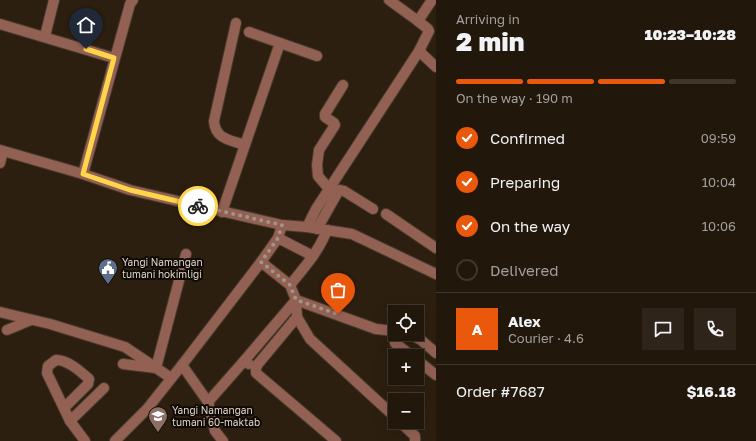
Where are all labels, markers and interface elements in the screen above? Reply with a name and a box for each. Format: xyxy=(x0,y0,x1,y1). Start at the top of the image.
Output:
pin xyxy=(69,8,103,49)
text: Arriving in xyxy=(456,11,520,27)
icon: home xyxy=(75,14,97,36)
text: 10:23–10:28 xyxy=(645,25,736,43)
text: 2 min xyxy=(456,26,524,57)
text: On the way · 190 m xyxy=(456,90,573,106)
icon: check xyxy=(456,127,478,149)
text: Confirmed xyxy=(490,129,565,147)
text: 09:59 xyxy=(701,130,736,146)
icon: check xyxy=(456,171,478,193)
text: Preparing xyxy=(490,173,560,191)
text: 10:04 xyxy=(702,174,736,190)
courier xyxy=(178,186,218,226)
icon: bike xyxy=(187,195,209,217)
icon: check xyxy=(456,215,478,237)
text: On the way xyxy=(490,217,570,235)
text: 10:06 xyxy=(702,218,736,234)
place label: Yangi Namangan tumani hokimligi xyxy=(122,256,203,280)
public building icon: Yangi Namangan tumani hokimligi xyxy=(97,257,119,285)
text: Delivered xyxy=(490,261,558,279)
pin xyxy=(321,273,355,314)
icon: bag xyxy=(327,279,349,301)
map controls xyxy=(388,305,424,429)
button: locate xyxy=(388,305,424,341)
button: chat xyxy=(642,308,684,350)
button: phone xyxy=(694,308,736,350)
text: Alex xyxy=(508,312,541,330)
text: A xyxy=(472,320,482,338)
text: Courier · 4.6 xyxy=(508,330,584,346)
button: + xyxy=(388,349,424,385)
text: Order #7687 xyxy=(456,382,545,400)
text: $16.18 xyxy=(687,382,736,400)
button: − xyxy=(388,393,424,429)
place label: Yangi Namangan tumani 60-maktab xyxy=(172,404,260,428)
school or university icon: Yangi Namangan tumani 60-maktab xyxy=(147,405,169,433)

